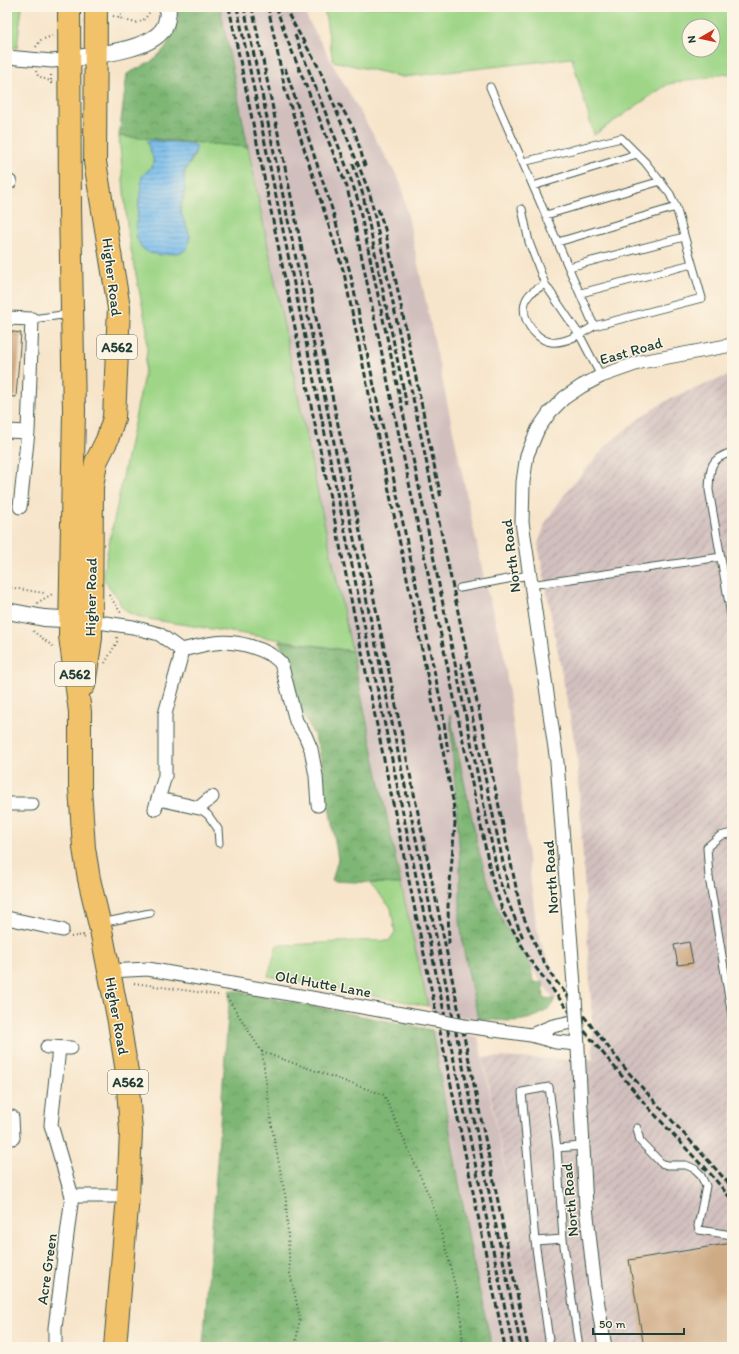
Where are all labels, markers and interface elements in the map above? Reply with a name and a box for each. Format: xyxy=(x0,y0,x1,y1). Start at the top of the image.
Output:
north arrow xyxy=(681,18,721,58)
text: N xyxy=(685,35,699,44)
street label: Higher Road xyxy=(98,237,126,318)
street label: East Road xyxy=(598,333,664,369)
road number: A562 xyxy=(97,335,137,359)
street label: North Road xyxy=(497,518,524,594)
street label: Higher Road xyxy=(81,557,101,637)
road number: A562 xyxy=(55,662,95,686)
street label: North Road xyxy=(539,839,563,914)
street label: Old Hutte Lane xyxy=(273,967,373,1001)
street label: Higher Road xyxy=(101,976,133,1057)
road number: A562 xyxy=(108,1070,148,1094)
street label: North Road xyxy=(558,1162,582,1238)
street label: Acre Green xyxy=(33,1232,61,1306)
scale bar xyxy=(593,1310,684,1336)
text: 50 m xyxy=(599,1317,625,1331)

